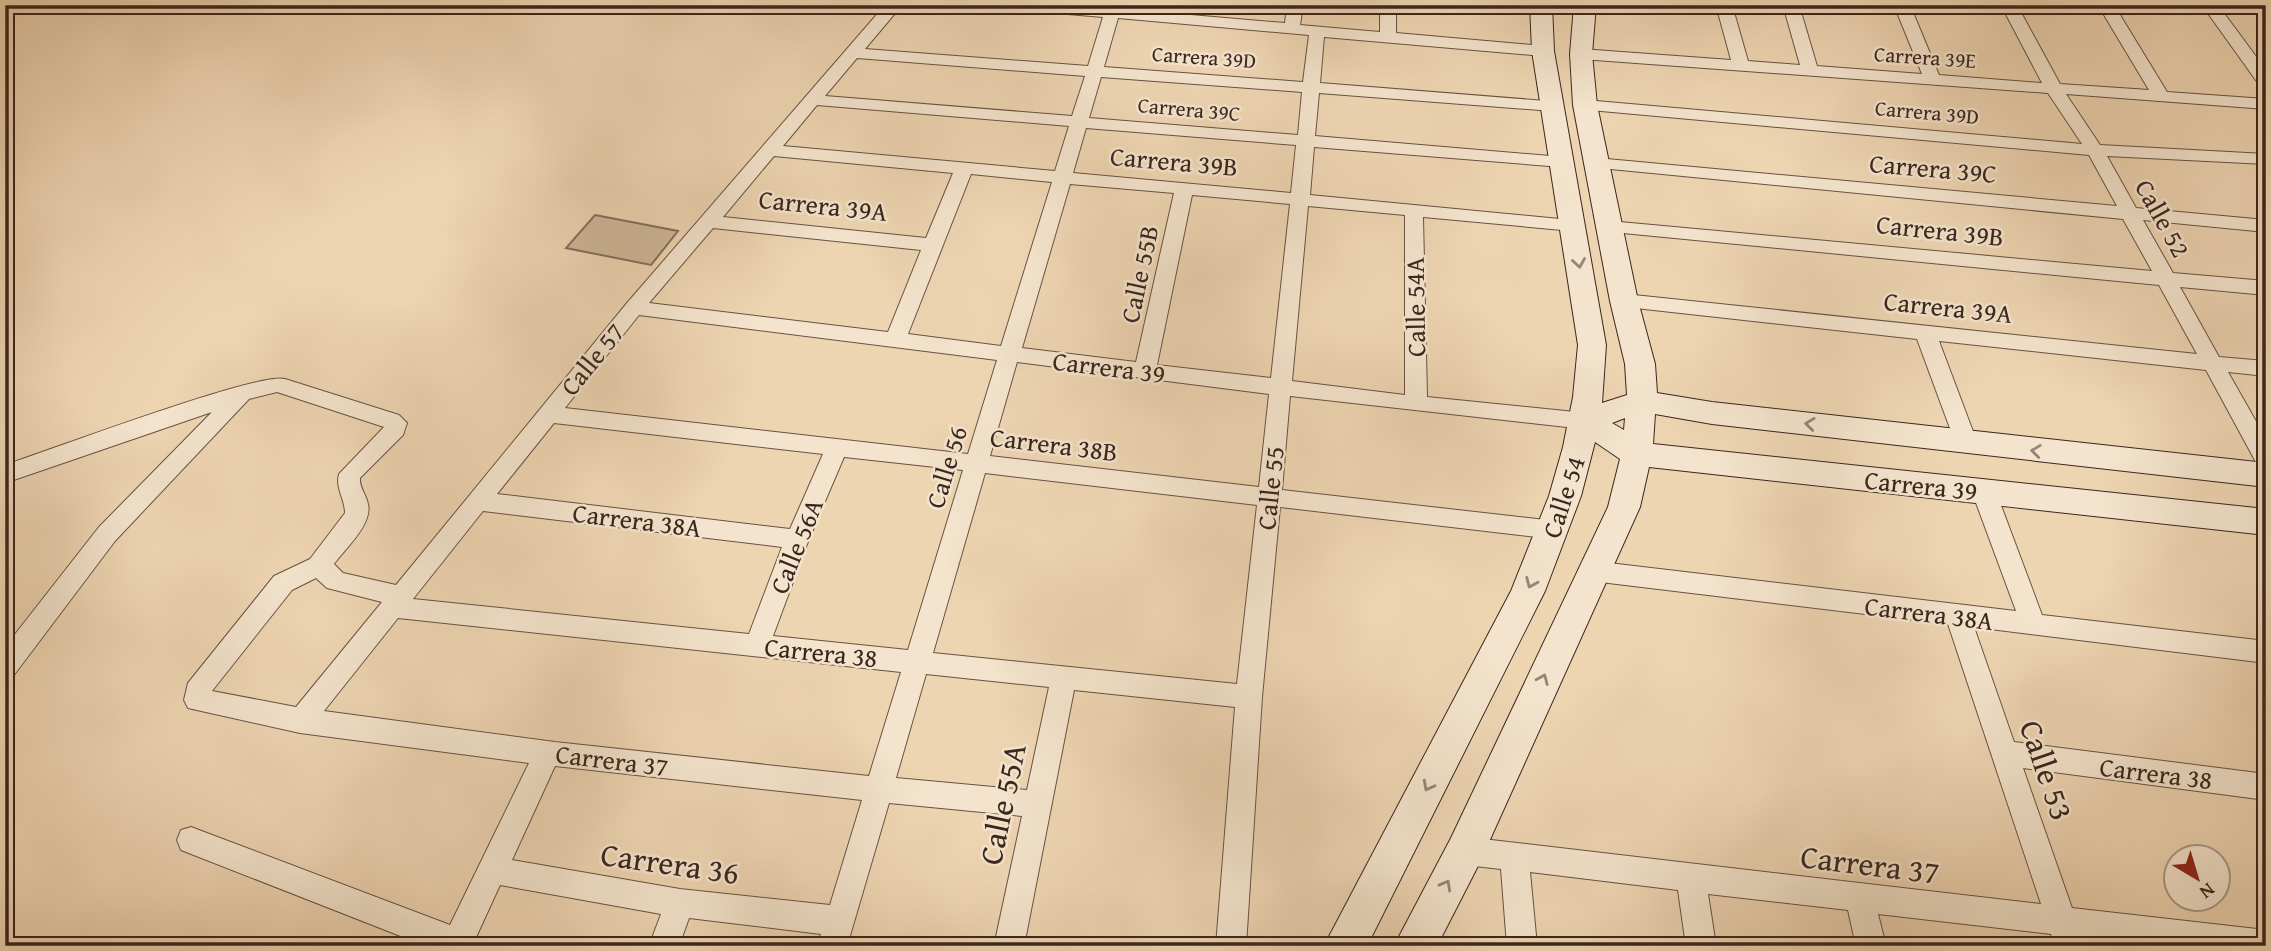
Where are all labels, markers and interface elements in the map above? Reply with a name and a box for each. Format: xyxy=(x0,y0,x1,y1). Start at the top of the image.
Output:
street label: Carrera 39D xyxy=(1151,38,1257,76)
street label: Carrera 39E xyxy=(1873,38,1977,76)
street label: Carrera 39C xyxy=(1136,89,1242,129)
street label: Carrera 39D xyxy=(1874,92,1980,132)
street label: Carrera 39B xyxy=(1109,136,1239,186)
street label: Carrera 39C xyxy=(1868,143,1998,193)
street label: Calle 52 xyxy=(2126,172,2200,264)
street label: Carrera 39A xyxy=(757,179,889,231)
street label: Carrera 39B xyxy=(1874,204,2006,256)
street label: Calle 55B xyxy=(1110,222,1168,326)
street label: Calle 54A xyxy=(1395,257,1435,357)
one-way arrow xyxy=(1571,258,1586,269)
street label: Carrera 39A xyxy=(1882,281,2014,333)
street label: Calle 57 xyxy=(550,314,634,404)
street label: Carrera 39 xyxy=(1050,341,1168,393)
one-way arrow xyxy=(1804,416,1816,431)
street label: Carrera 38B xyxy=(988,417,1120,471)
street label: Calle 56 xyxy=(915,421,977,513)
one-way arrow xyxy=(2030,443,2042,458)
street label: Calle 55 xyxy=(1246,444,1294,532)
street label: Calle 54 xyxy=(1531,451,1595,543)
street label: Carrera 39 xyxy=(1863,460,1979,510)
street label: Calle 56A xyxy=(759,492,833,600)
street label: Carrera 38A xyxy=(571,493,704,547)
one-way arrow xyxy=(1526,576,1540,588)
street label: Carrera 38A xyxy=(1863,586,1996,640)
street label: Carrera 38 xyxy=(763,627,879,677)
one-way arrow xyxy=(1535,674,1549,687)
street label: Calle 53 xyxy=(2008,713,2086,827)
street label: Carrera 37 xyxy=(553,734,671,786)
street label: Calle 55A xyxy=(966,738,1038,869)
street label: Carrera 38 xyxy=(2097,747,2215,799)
one-way arrow xyxy=(1423,778,1437,791)
street label: Carrera 36 xyxy=(598,830,742,896)
street label: Carrera 37 xyxy=(1798,832,1942,896)
north arrow xyxy=(2162,842,2232,912)
text: N xyxy=(2194,876,2221,907)
one-way arrow xyxy=(1438,880,1452,893)

